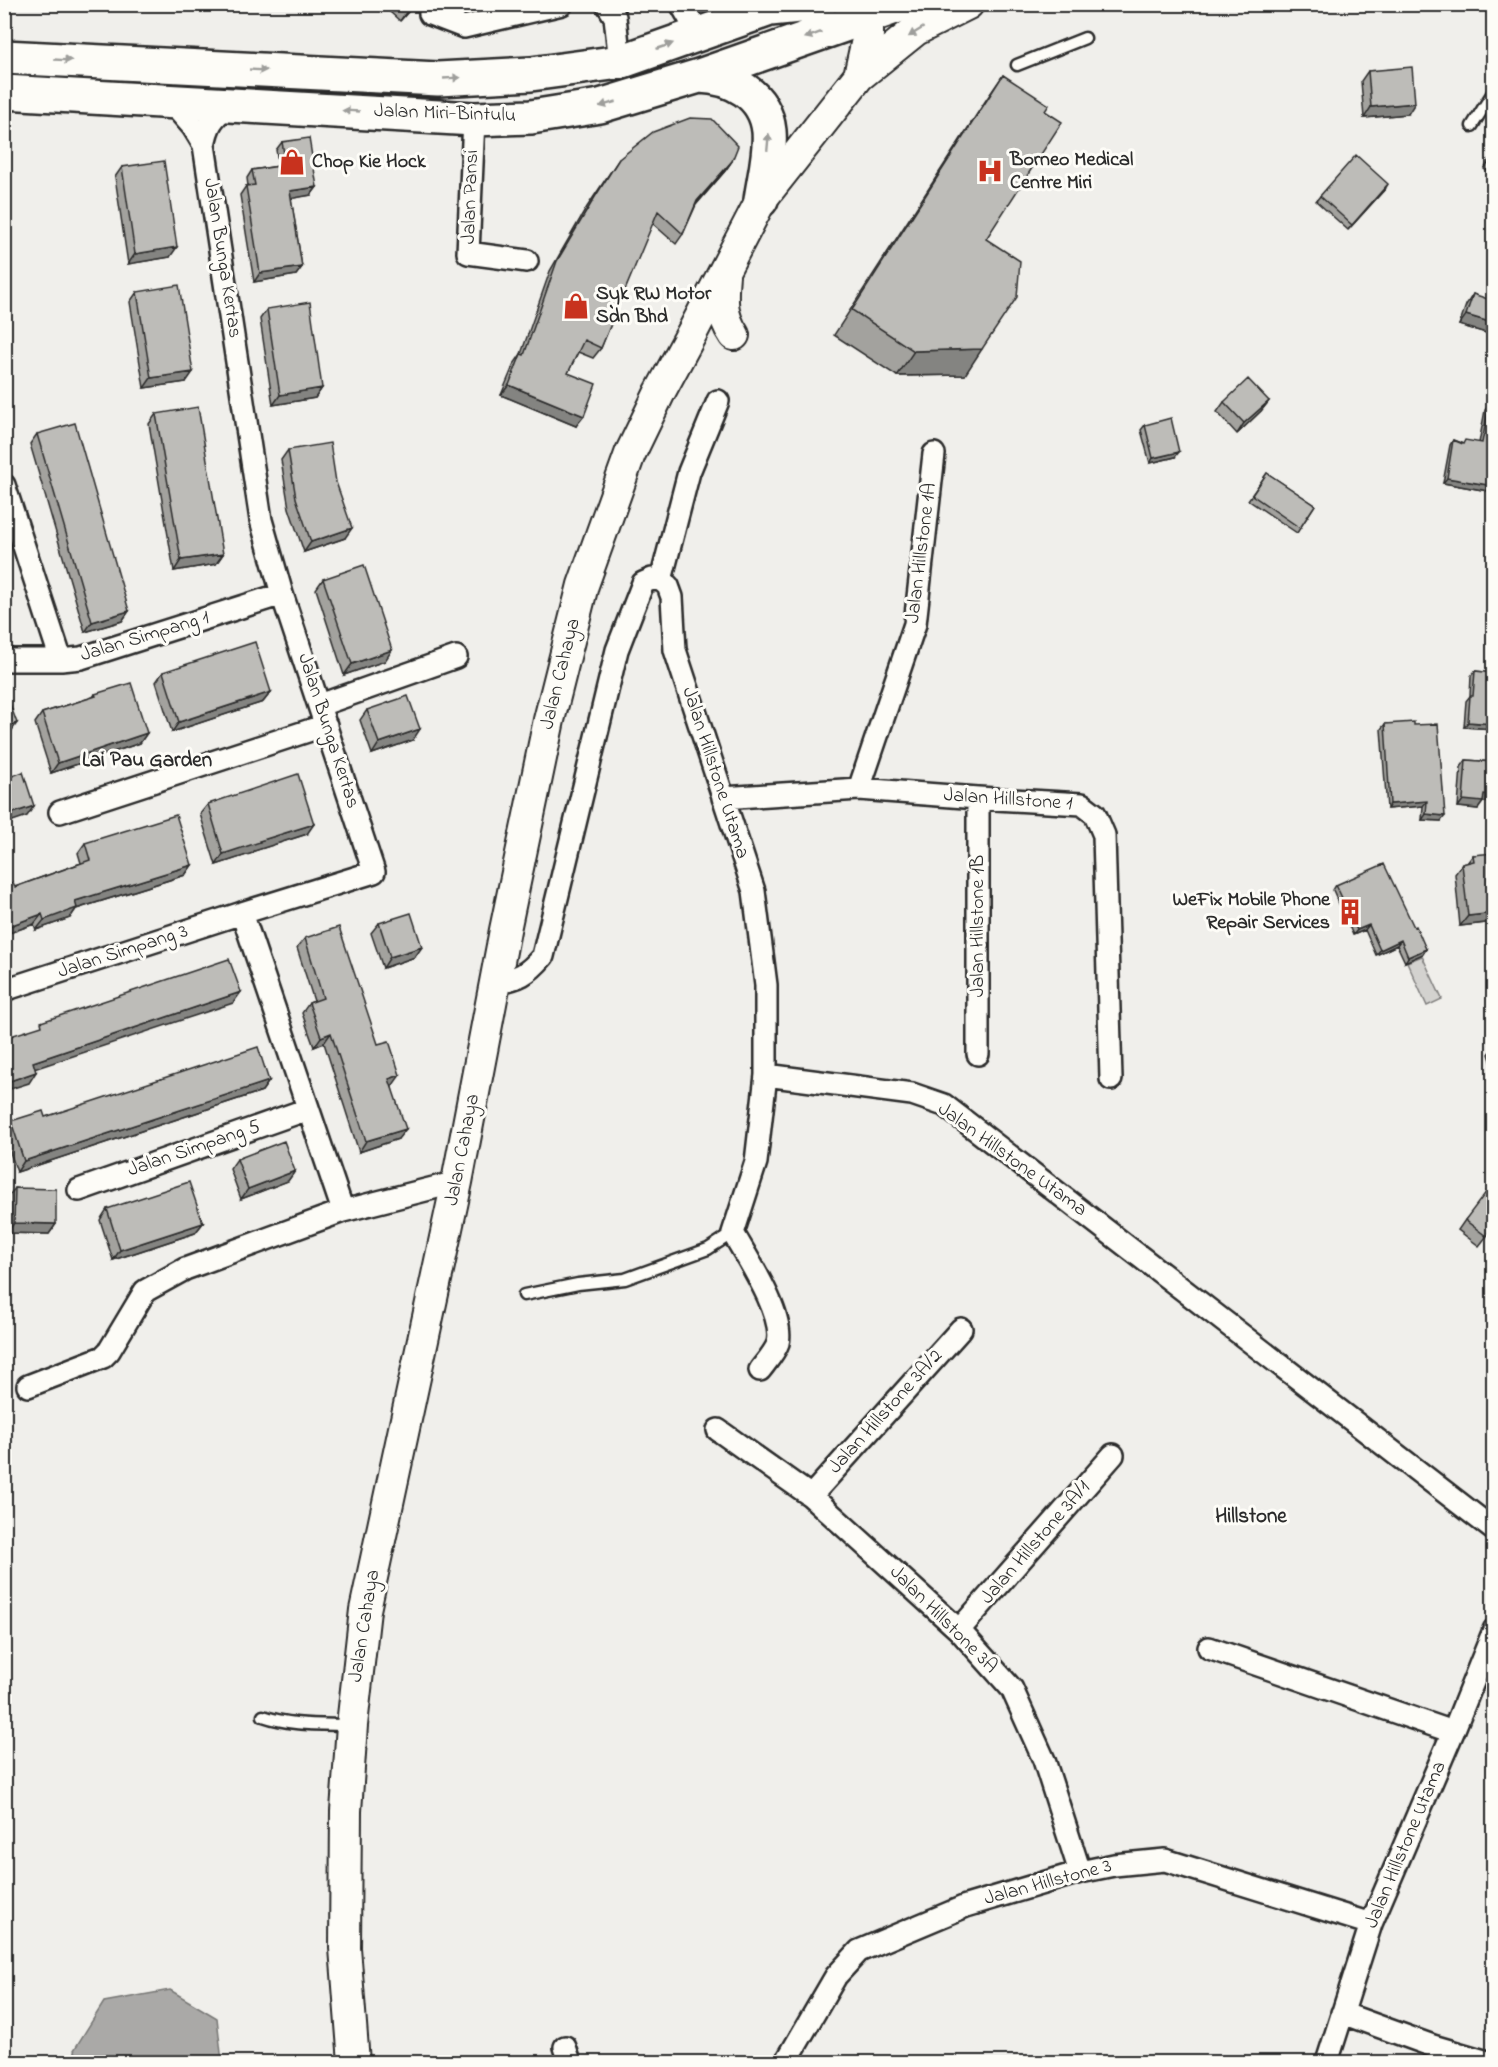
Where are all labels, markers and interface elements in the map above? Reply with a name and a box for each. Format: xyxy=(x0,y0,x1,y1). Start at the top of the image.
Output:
one-way arrow xyxy=(908,26,924,37)
one-way arrow xyxy=(804,31,822,41)
one-way arrow xyxy=(656,41,674,51)
one-way arrow xyxy=(53,55,72,64)
one-way arrow xyxy=(248,65,267,74)
one-way arrow xyxy=(443,73,462,83)
street label: Jalan Miri-Bintulu xyxy=(373,97,517,131)
one-way arrow xyxy=(599,100,617,109)
one-way arrow xyxy=(342,107,361,116)
one-way arrow xyxy=(764,133,773,152)
place label: Borneo Medical Centre Miri xyxy=(1009,146,1133,198)
shop icon: Chop Kie Hock xyxy=(277,147,307,177)
place label: Chop Kie Hock xyxy=(312,148,427,177)
street label: Jalan Pansi xyxy=(455,149,487,245)
hospital icon: Borneo Medical Centre Miri xyxy=(975,156,1005,186)
street label: Jalan Bunga Kertas xyxy=(194,176,249,340)
place label: Syk RW Motor Sdn Bhd xyxy=(596,280,712,332)
shop icon: Syk RW Motor Sdn Bhd xyxy=(561,291,591,321)
street label: Jalan Hillstone 1A xyxy=(899,481,945,625)
street label: Jalan Simpang 1 xyxy=(77,604,213,671)
street label: Jalan Cahaya xyxy=(533,615,589,733)
street label: Jalan Bunga Kertas xyxy=(288,650,367,813)
street label: Jalan Hillstone Utama xyxy=(674,683,756,863)
district label: Lai Pau Garden xyxy=(82,746,212,776)
street label: Jalan Hillstone 1 xyxy=(943,781,1073,819)
street label: Jalan Hillstone 1B xyxy=(964,855,993,997)
place label: WeFix Mobile Phone Repair Services xyxy=(1173,886,1331,938)
building icon: WeFix Mobile Phone Repair Services xyxy=(1335,897,1365,927)
street label: Jalan Simpang 3 xyxy=(54,917,192,988)
street label: Jalan Cahaya xyxy=(438,1091,488,1209)
street label: Jalan Hillstone Utama xyxy=(931,1096,1093,1224)
street label: Jalan Simpang 5 xyxy=(124,1113,265,1186)
street label: Jalan Hillstone 3A/2 xyxy=(822,1343,950,1481)
street label: Jalan Hillstone 3A/1 xyxy=(974,1475,1098,1611)
district label: Hillstone xyxy=(1215,1502,1287,1532)
street label: Jalan Hillstone 3A xyxy=(882,1559,1004,1681)
street label: Jalan Cahaya xyxy=(342,1568,388,1684)
street label: Jalan Hillstone Utama xyxy=(1358,1757,1454,1933)
street label: Jalan Hillstone 3 xyxy=(981,1852,1115,1914)

